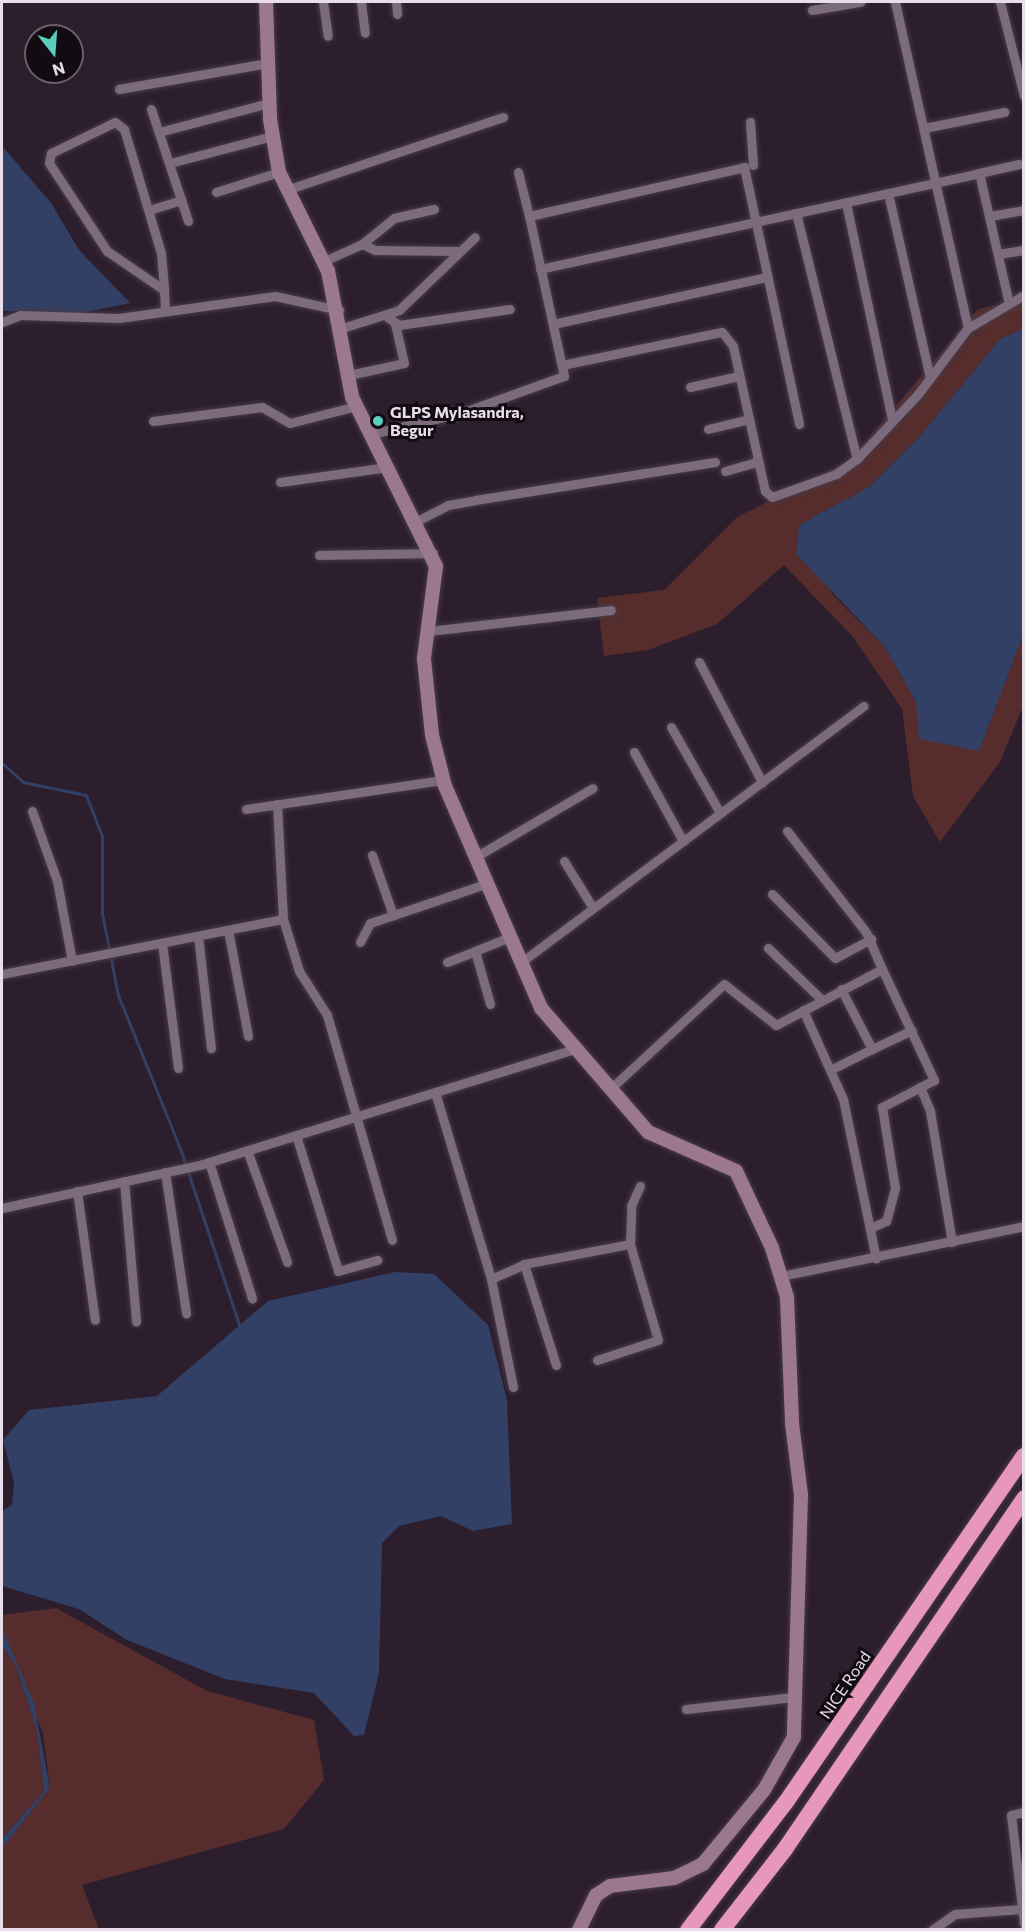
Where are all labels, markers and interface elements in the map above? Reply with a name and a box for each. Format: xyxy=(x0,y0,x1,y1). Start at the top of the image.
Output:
north arrow xyxy=(24,24,84,84)
text: N xyxy=(50,59,67,81)
place label: GLPS Mylasandra, Begur xyxy=(390,402,524,440)
marker: GLPS Mylasandra, Begur xyxy=(371,414,385,428)
street label: NICE Road xyxy=(815,1648,875,1722)

